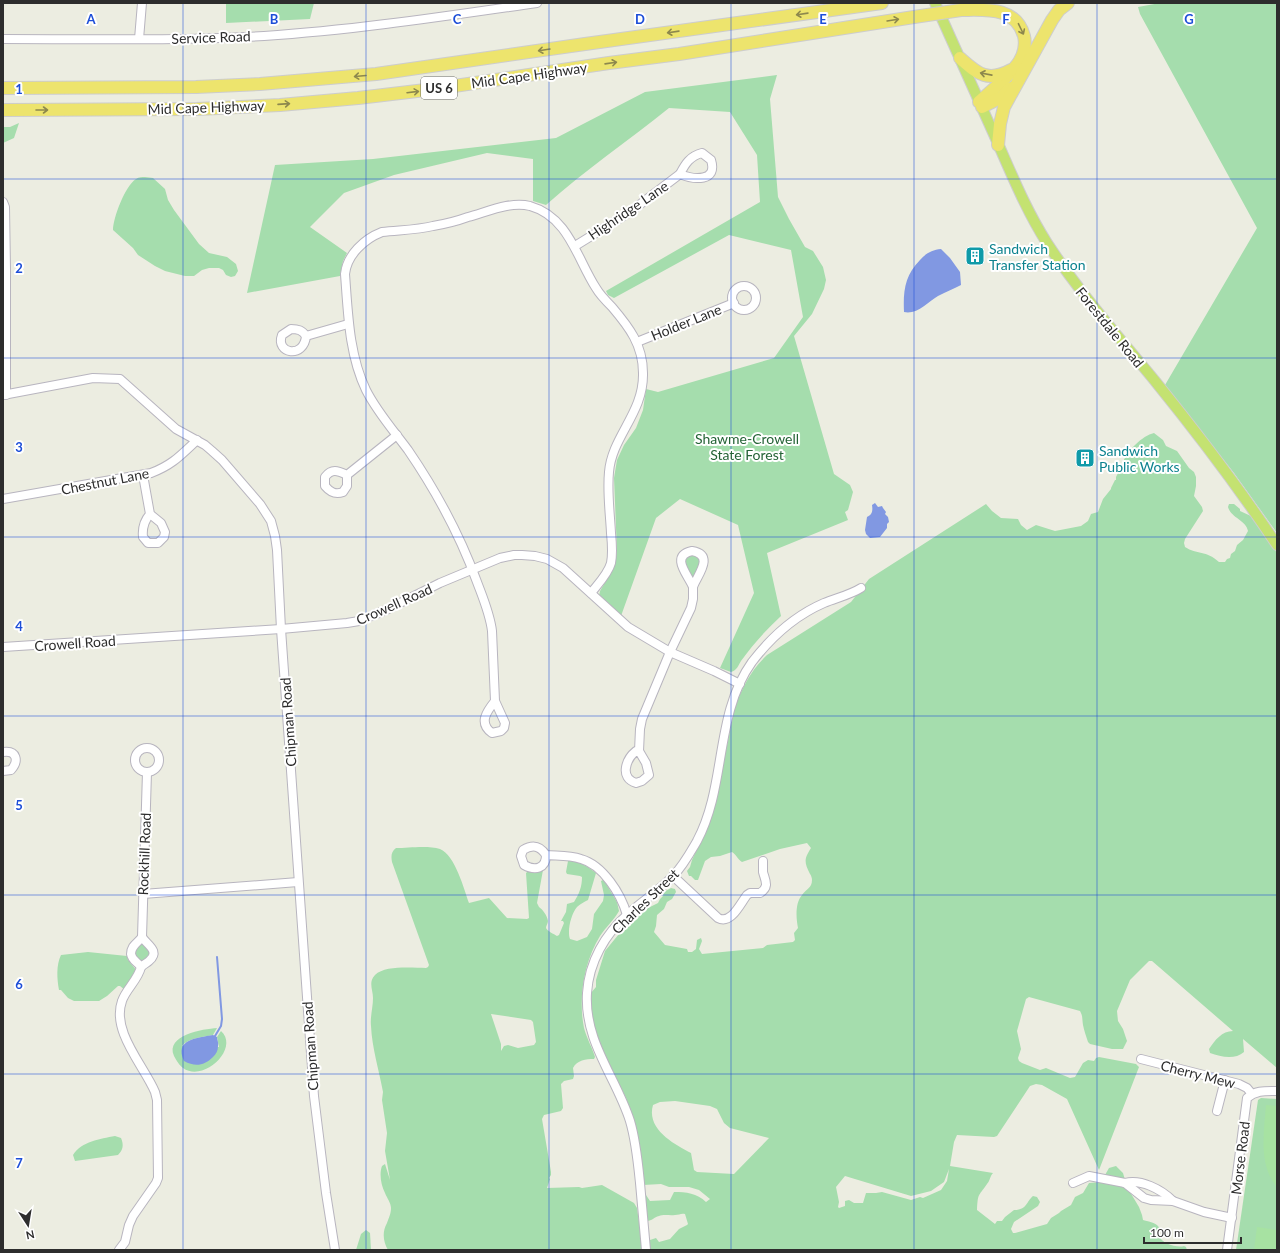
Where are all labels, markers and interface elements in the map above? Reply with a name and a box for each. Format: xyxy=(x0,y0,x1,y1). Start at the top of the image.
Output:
one-way arrow xyxy=(796,10,809,18)
text: A xyxy=(85,11,96,27)
text: B xyxy=(270,11,279,27)
text: C xyxy=(453,11,462,27)
text: D xyxy=(635,11,645,27)
text: E xyxy=(819,11,827,27)
text: F xyxy=(1002,11,1010,27)
text: G xyxy=(1184,11,1194,27)
one-way arrow xyxy=(886,16,899,24)
one-way arrow xyxy=(1017,23,1025,35)
street label: Service Road xyxy=(171,27,251,47)
one-way arrow xyxy=(667,28,680,36)
one-way arrow xyxy=(538,46,551,54)
street label: Mid Cape Highway xyxy=(470,58,589,92)
one-way arrow xyxy=(604,59,617,67)
one-way arrow xyxy=(979,70,992,78)
one-way arrow xyxy=(354,72,367,79)
road number: US 6 xyxy=(421,77,457,99)
text: 1 xyxy=(15,81,23,97)
one-way arrow xyxy=(406,88,419,95)
street label: Mid Cape Highway xyxy=(147,96,265,118)
one-way arrow xyxy=(277,101,290,108)
one-way arrow xyxy=(35,106,48,114)
street label: Highridge Lane xyxy=(585,177,671,243)
place label: Sandwich Transfer Station xyxy=(989,240,1086,273)
building icon: Sandwich Transfer Station xyxy=(964,245,986,267)
text: 2 xyxy=(15,260,23,276)
street label: Forestdale Road xyxy=(1072,283,1148,371)
street label: Holder Lane xyxy=(648,300,724,344)
park label: Shawme-Crowell State Forest xyxy=(695,430,799,463)
text: 3 xyxy=(15,439,23,455)
place label: Sandwich Public Works xyxy=(1099,442,1180,475)
building icon: Sandwich Public Works xyxy=(1074,447,1096,469)
street label: Chestnut Lane xyxy=(60,464,150,498)
street label: Crowell Road xyxy=(353,580,435,628)
text: 4 xyxy=(15,618,23,634)
street label: Crowell Road xyxy=(34,632,116,654)
street label: Chipman Road xyxy=(276,677,300,767)
text: 5 xyxy=(15,797,23,813)
street label: Rockhill Road xyxy=(134,812,154,896)
street label: Charles Street xyxy=(608,865,682,937)
text: 6 xyxy=(15,976,23,992)
street label: Chipman Road xyxy=(298,1001,322,1091)
street label: Cherry Mew xyxy=(1159,1057,1237,1091)
street label: Morse Road xyxy=(1227,1120,1253,1196)
text: 7 xyxy=(15,1155,23,1171)
north arrow xyxy=(8,1205,48,1245)
scale bar xyxy=(1144,1219,1241,1245)
text: 100 m xyxy=(1150,1225,1184,1240)
text: N xyxy=(25,1228,36,1243)

